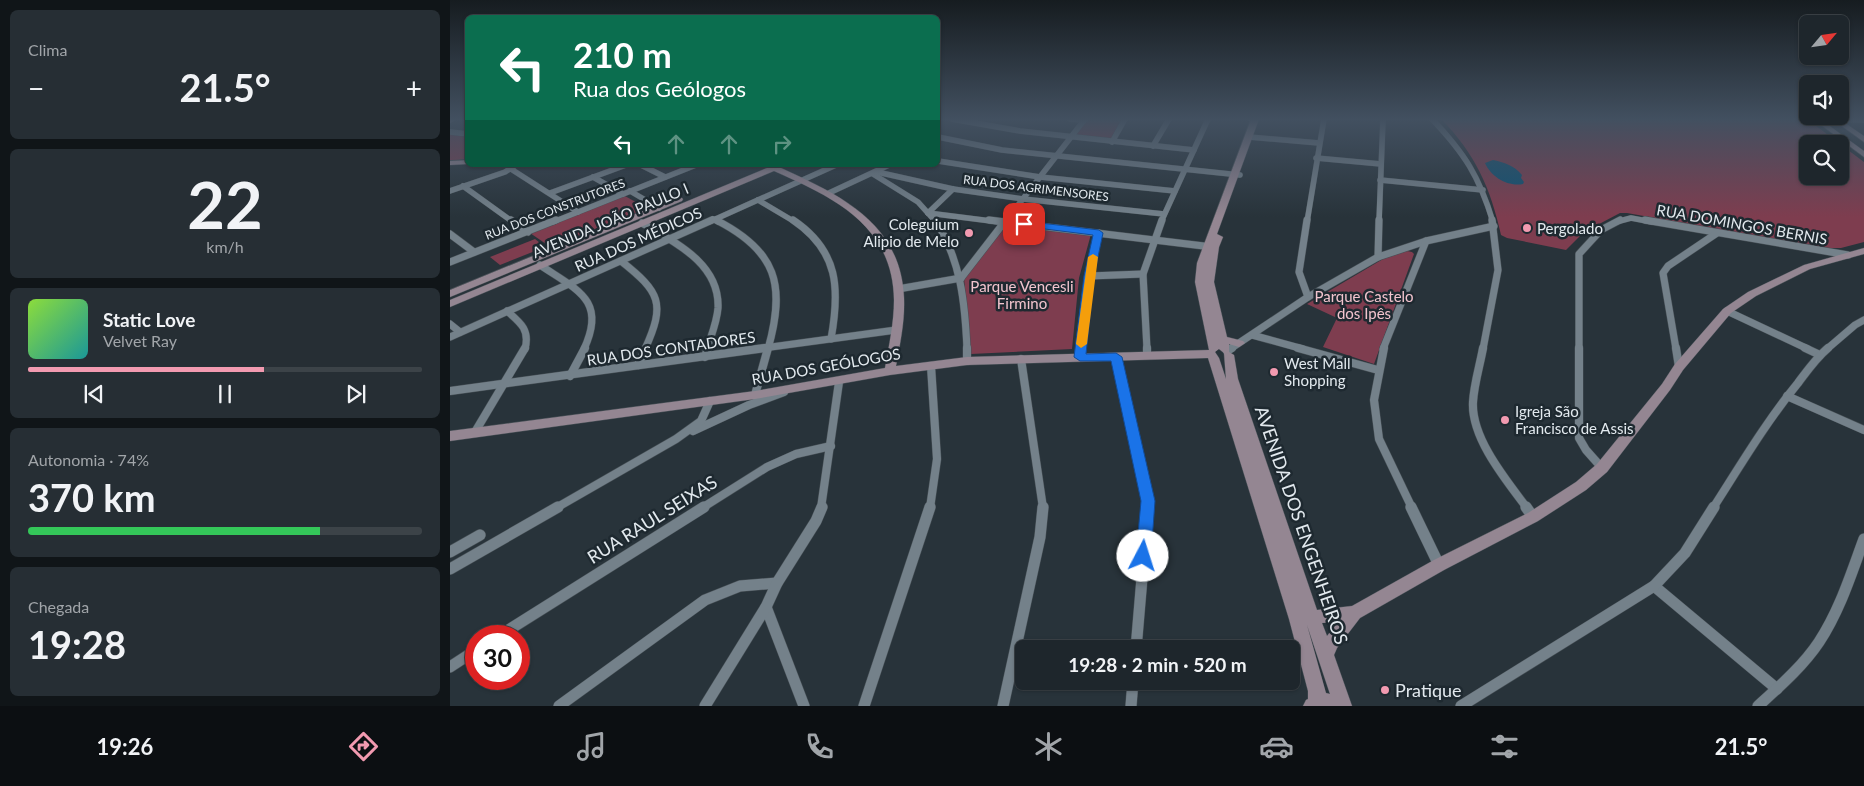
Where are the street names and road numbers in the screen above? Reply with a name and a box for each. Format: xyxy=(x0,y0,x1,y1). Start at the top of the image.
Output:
street label: RUA DOS AGRIMENSORES xyxy=(962,172,1110,204)
street label: RUA DOS CONSTRUTORES xyxy=(483,175,627,243)
street label: AVENIDA JOÃO PAULO I xyxy=(529,179,691,261)
street label: RUA DOMINGOS BERNIS xyxy=(1655,200,1829,248)
street label: RUA DOS MÉDICOS xyxy=(572,203,704,275)
street label: RUA DOS CONTADORES xyxy=(586,327,756,369)
street label: RUA DOS GEÓLOGOS xyxy=(750,344,902,388)
street label: AVENIDA DOS ENGENHEIROS xyxy=(1251,403,1353,647)
street label: RUA RAUL SEIXAS xyxy=(583,470,721,568)

